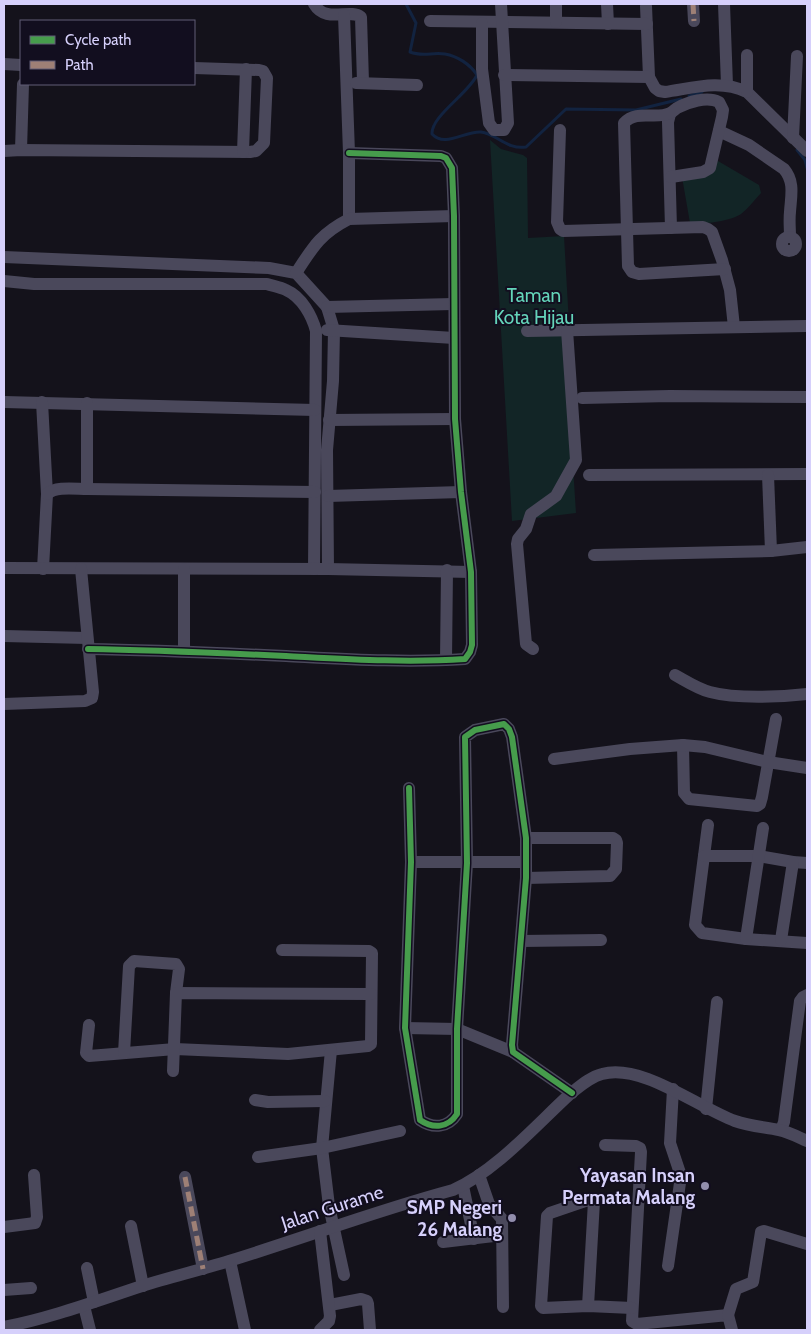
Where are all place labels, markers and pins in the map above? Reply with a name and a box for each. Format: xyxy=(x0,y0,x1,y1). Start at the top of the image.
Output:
place label: Yayasan Insan Permata Malang xyxy=(562,1164,695,1209)
marker: Yayasan Insan Permata Malang xyxy=(699,1180,711,1192)
place label: SMP Negeri 26 Malang xyxy=(407,1196,502,1241)
marker: SMP Negeri 26 Malang xyxy=(506,1212,518,1224)

